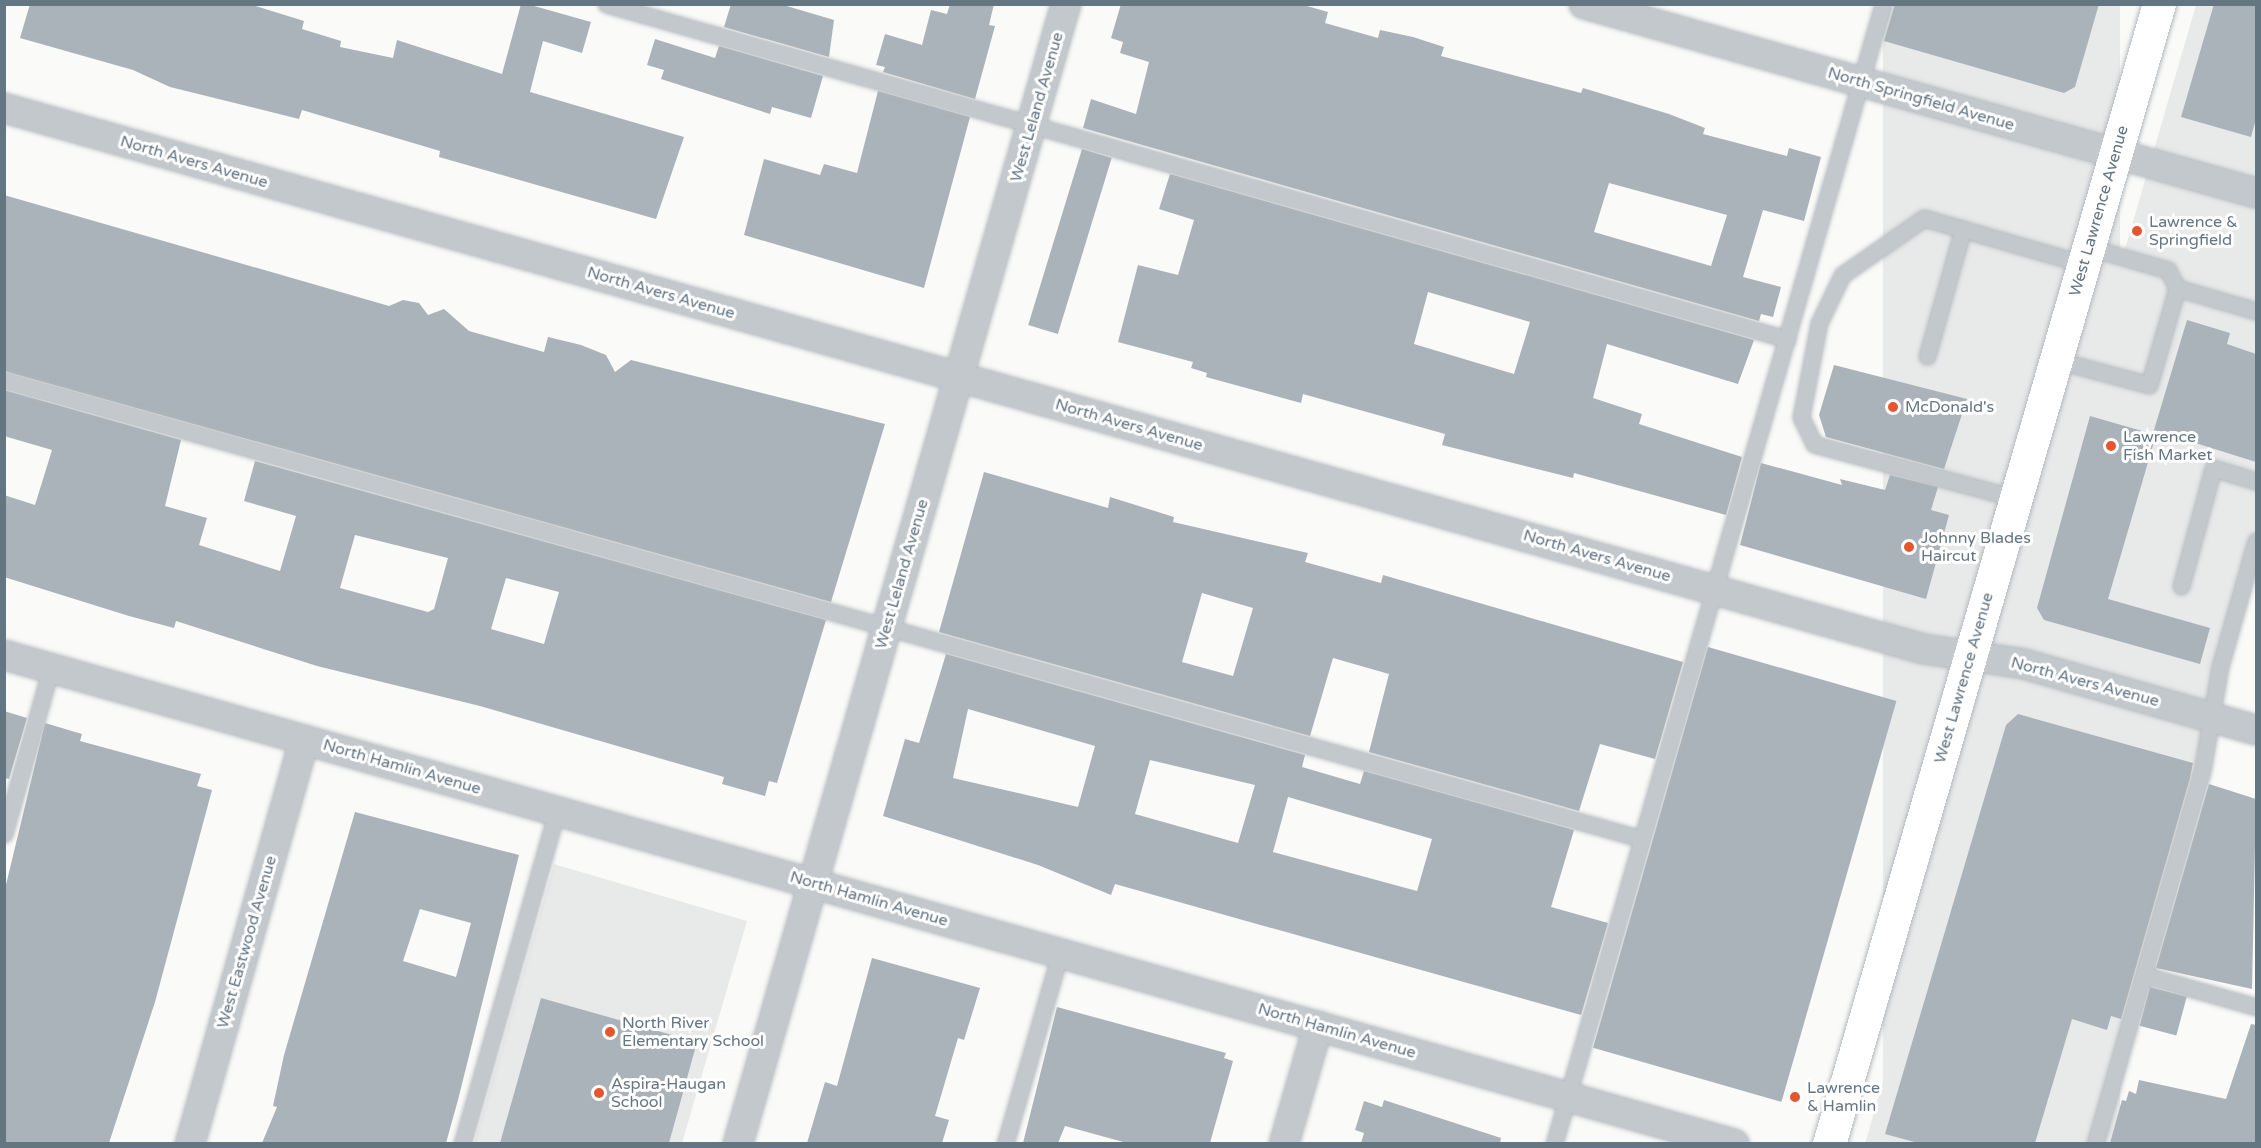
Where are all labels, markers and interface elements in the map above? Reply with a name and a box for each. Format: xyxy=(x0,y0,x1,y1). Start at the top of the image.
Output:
street label: West Leland Avenue xyxy=(1006,30,1068,184)
street label: North Springfield Avenue xyxy=(1826,63,2016,135)
street label: West Lawrence Avenue xyxy=(2065,123,2133,299)
street label: North Avers Avenue xyxy=(118,132,270,192)
place label: Lawrence & Springfield xyxy=(2149,212,2238,250)
marker: Lawrence & Springfield xyxy=(2130,224,2144,238)
street label: North Avers Avenue xyxy=(585,263,737,323)
street label: North Avers Avenue xyxy=(1053,395,1205,455)
place label: McDonald's xyxy=(1905,397,1994,417)
marker: McDonald's xyxy=(1886,400,1900,414)
place label: Lawrence Fish Market xyxy=(2123,427,2212,465)
marker: Lawrence Fish Market xyxy=(2104,439,2118,453)
street label: West Leland Avenue xyxy=(871,497,933,651)
street label: North Avers Avenue xyxy=(1521,526,1673,586)
place label: Johnny Blades Haircut xyxy=(1921,528,2031,566)
marker: Johnny Blades Haircut xyxy=(1902,540,1916,554)
street label: West Lawrence Avenue xyxy=(1930,590,1998,766)
street label: North Avers Avenue xyxy=(2009,653,2161,711)
street label: North Hamlin Avenue xyxy=(321,735,483,799)
street label: West Eastwood Avenue xyxy=(213,853,281,1031)
street label: North Hamlin Avenue xyxy=(788,867,950,931)
street label: North Hamlin Avenue xyxy=(1256,999,1418,1063)
place label: North River Elementary School xyxy=(622,1013,764,1051)
marker: North River Elementary School xyxy=(603,1025,617,1039)
place label: Aspira-Haugan School xyxy=(611,1074,726,1112)
place label: Lawrence & Hamlin xyxy=(1807,1078,1880,1116)
marker: Aspira-Haugan School xyxy=(592,1086,606,1100)
marker: Lawrence & Hamlin xyxy=(1788,1090,1802,1104)

